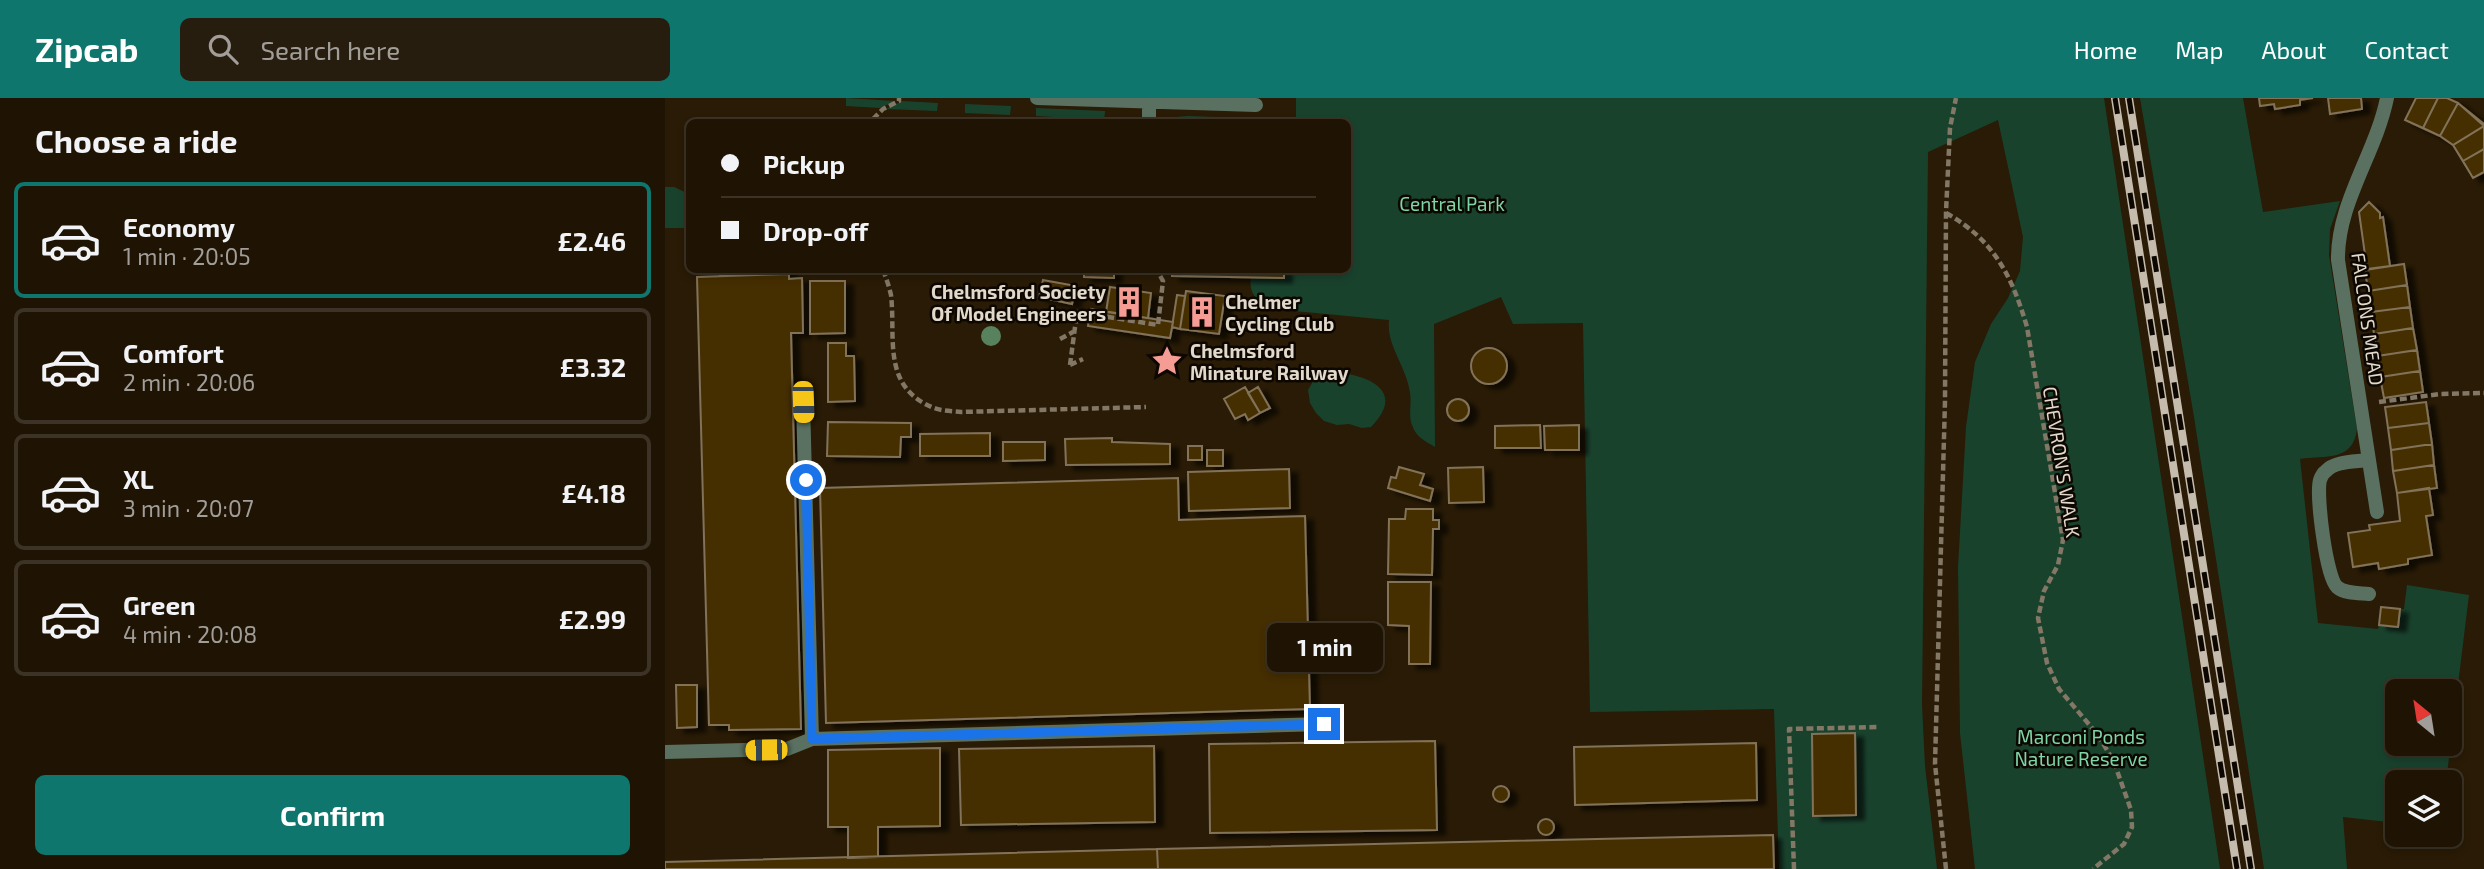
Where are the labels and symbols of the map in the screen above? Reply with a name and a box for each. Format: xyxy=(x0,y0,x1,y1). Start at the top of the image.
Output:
park label: Central Park xyxy=(1399,192,1505,215)
street label: FALCONS MEAD xyxy=(2347,251,2389,387)
place label: Chelmsford Society Of Model Engineers xyxy=(931,280,1106,325)
building icon: Chelmsford Society Of Model Engineers xyxy=(1112,285,1146,319)
place label: Chelmer Cycling Club xyxy=(1225,290,1334,336)
building icon: Chelmer Cycling Club xyxy=(1185,295,1219,329)
place label: Chelmsford Minature Railway xyxy=(1190,339,1349,385)
place icon: Chelmsford Minature Railway xyxy=(1150,344,1184,378)
car xyxy=(792,381,815,423)
street label: CHEVRON'S WALK xyxy=(2039,385,2085,539)
route start xyxy=(790,464,822,496)
callout: 1 min xyxy=(1266,622,1382,672)
north arrow xyxy=(2385,679,2462,756)
route end xyxy=(1308,708,1340,740)
park label: Marconi Ponds Nature Reserve xyxy=(2014,725,2148,770)
car xyxy=(745,739,788,761)

